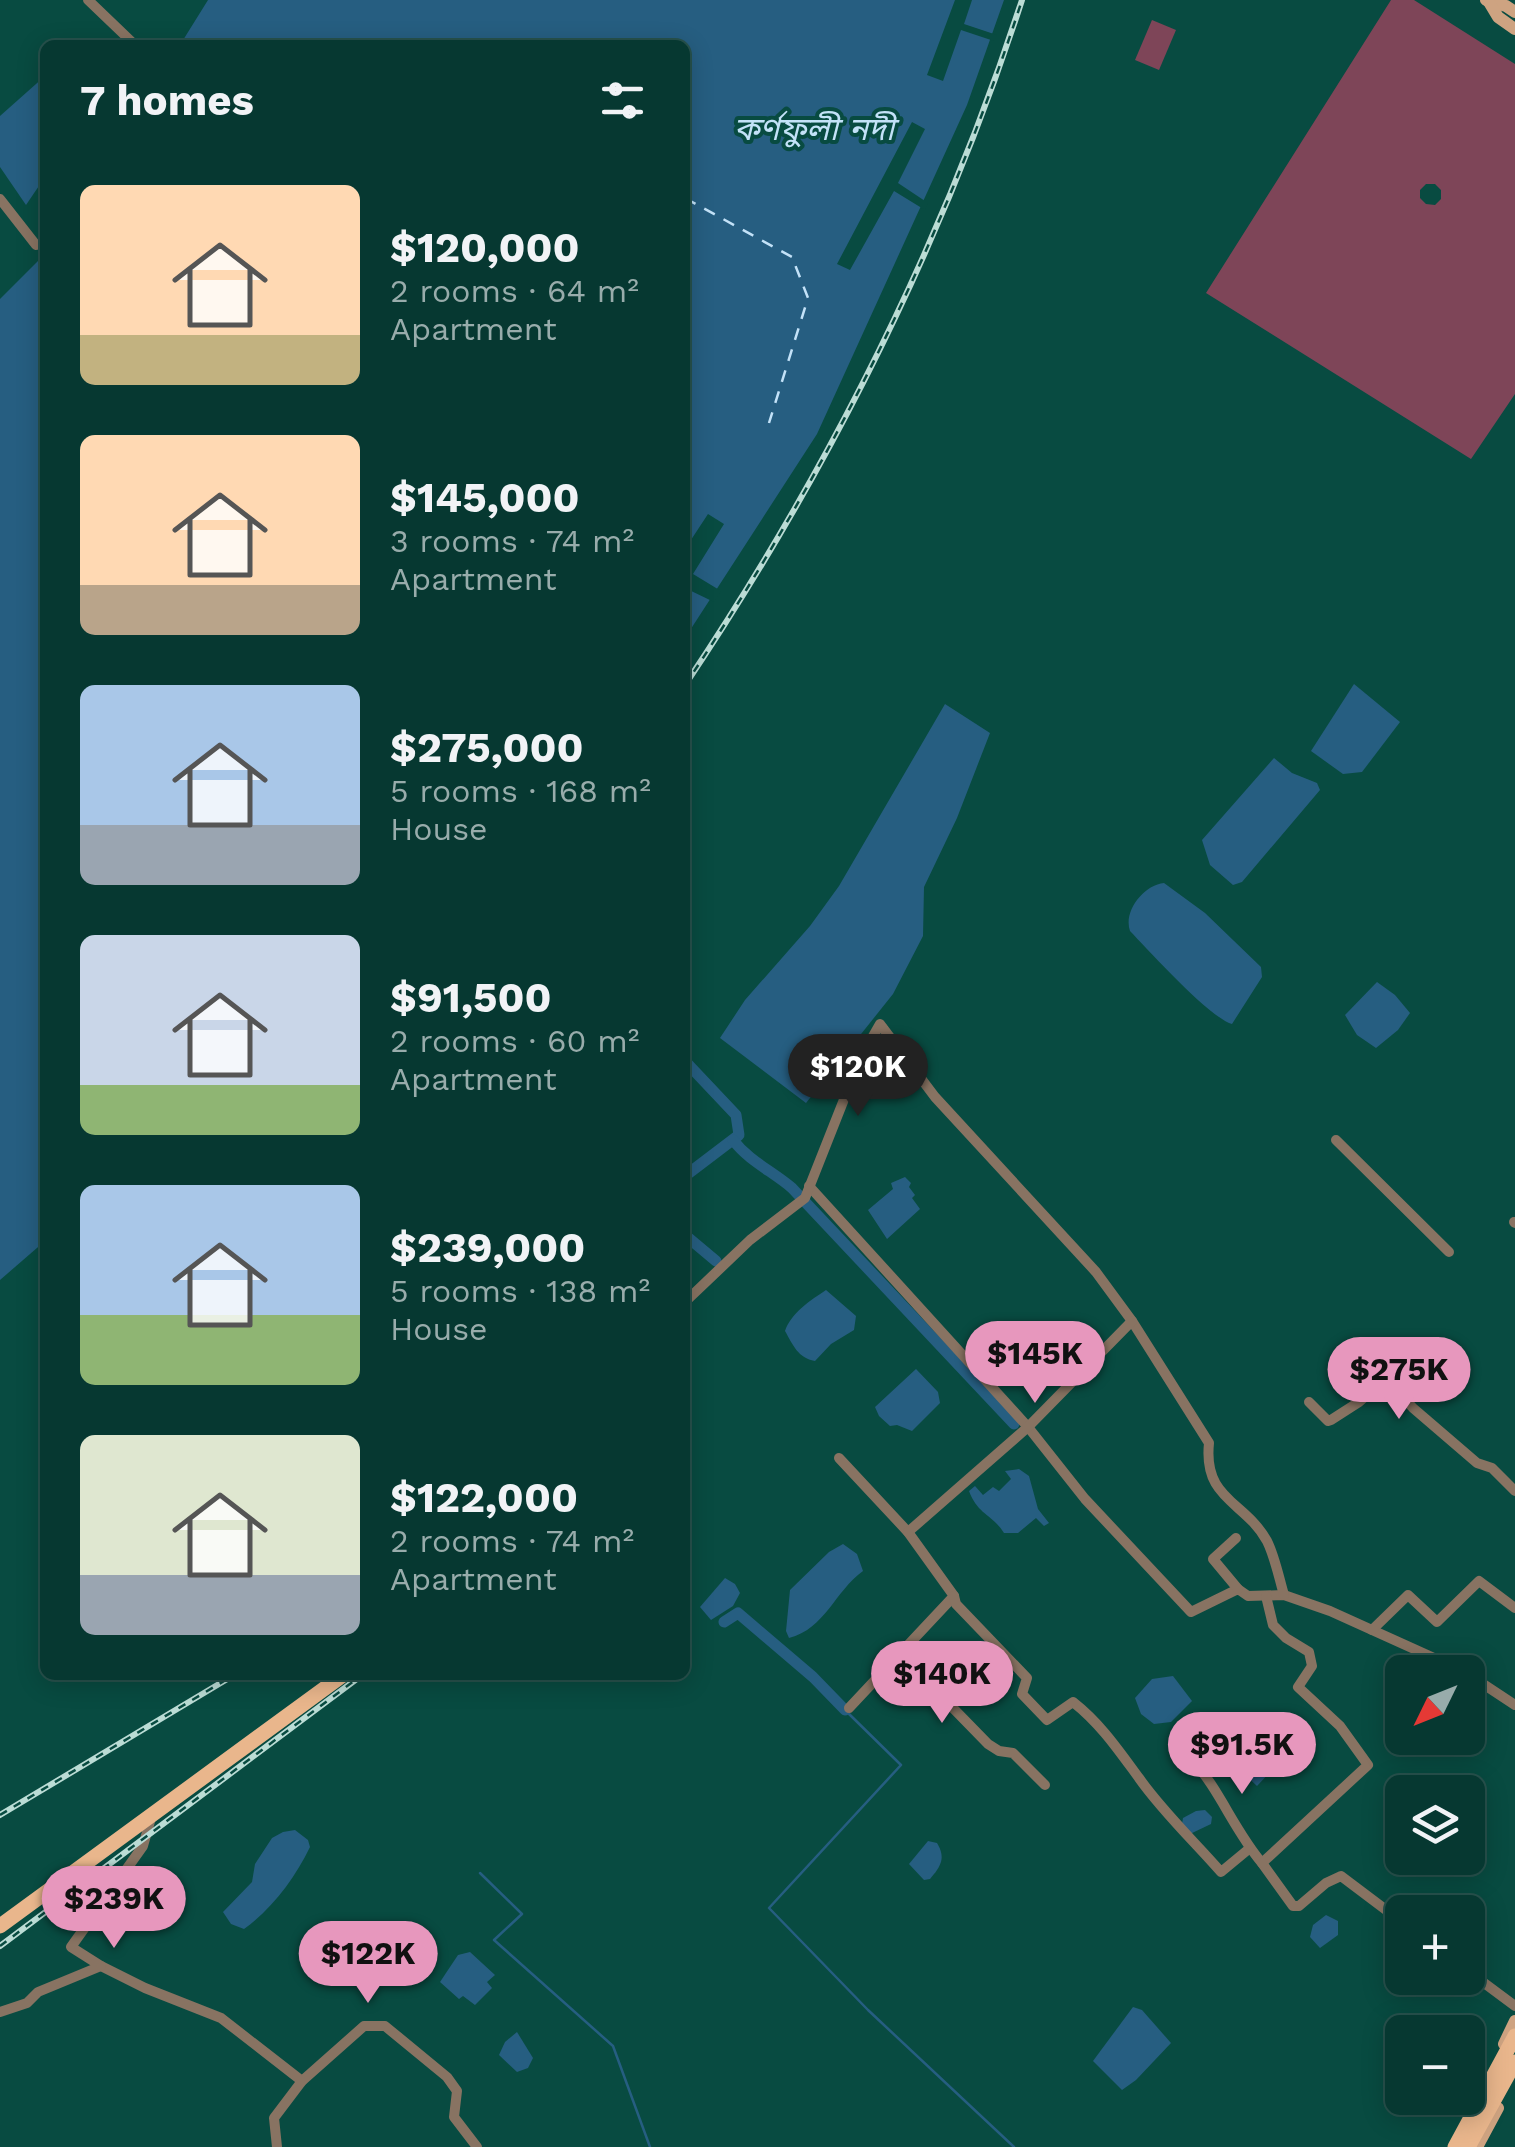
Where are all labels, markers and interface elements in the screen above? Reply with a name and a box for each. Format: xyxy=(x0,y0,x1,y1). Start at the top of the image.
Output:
icon: filters xyxy=(595,73,650,128)
text: 7 homes xyxy=(80,76,254,125)
water label: কর্ণফুলী নদী xyxy=(734,110,900,148)
text: $120,000 xyxy=(390,223,580,272)
icon: home xyxy=(160,225,280,345)
text: 2 rooms · 64 m² xyxy=(390,272,639,310)
text: Apartment xyxy=(390,310,557,348)
text: $145,000 xyxy=(390,473,580,522)
icon: home xyxy=(160,475,280,595)
text: 3 rooms · 74 m² xyxy=(390,522,634,560)
text: Apartment xyxy=(390,560,557,598)
text: $275,000 xyxy=(390,723,584,772)
icon: home xyxy=(160,725,280,845)
text: 5 rooms · 168 m² xyxy=(390,772,651,810)
text: House xyxy=(390,810,488,848)
text: $91,500 xyxy=(390,973,552,1022)
icon: home xyxy=(160,975,280,1095)
text: 2 rooms · 60 m² xyxy=(390,1022,639,1060)
pin: $120K xyxy=(788,1034,928,1119)
text: $120K xyxy=(810,1047,906,1085)
text: Apartment xyxy=(390,1060,557,1098)
text: $239,000 xyxy=(390,1223,585,1272)
icon: home xyxy=(160,1225,280,1345)
text: 5 rooms · 138 m² xyxy=(390,1272,650,1310)
text: House xyxy=(390,1310,488,1348)
pin: $145K xyxy=(965,1321,1105,1406)
text: $145K xyxy=(987,1334,1083,1372)
pin: $275K xyxy=(1329,1337,1469,1422)
text: $275K xyxy=(1350,1350,1448,1388)
text: $122,000 xyxy=(390,1473,578,1522)
icon: home xyxy=(160,1475,280,1595)
text: 2 rooms · 74 m² xyxy=(390,1522,634,1560)
text: Apartment xyxy=(390,1560,557,1598)
pin: $140K xyxy=(872,1641,1012,1726)
text: $140K xyxy=(893,1654,991,1692)
north arrow xyxy=(1385,1655,1485,1755)
map controls xyxy=(1385,1655,1485,2115)
pin: $91.5K xyxy=(1161,1712,1323,1797)
text: $91.5K xyxy=(1190,1725,1294,1763)
button: layers xyxy=(1385,1775,1485,1875)
pin: $239K xyxy=(44,1866,184,1951)
text: $239K xyxy=(64,1879,164,1917)
button: + xyxy=(1385,1895,1485,1995)
pin: $122K xyxy=(298,1921,438,2006)
text: $122K xyxy=(321,1934,415,1972)
button: − xyxy=(1385,2015,1485,2115)

